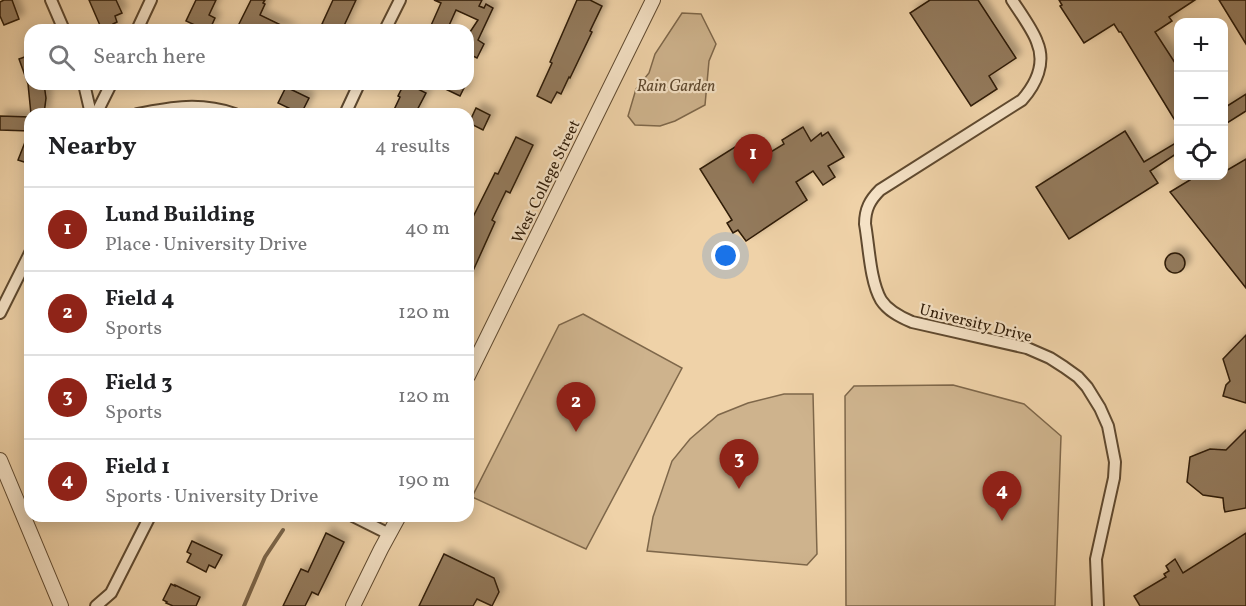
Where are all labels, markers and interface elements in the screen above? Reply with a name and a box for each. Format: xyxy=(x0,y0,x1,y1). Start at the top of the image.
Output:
map controls xyxy=(1174,18,1228,180)
button: + xyxy=(1174,18,1228,72)
search box xyxy=(24,24,474,90)
icon: search xyxy=(45,41,78,74)
text: Search here xyxy=(93,42,206,73)
button: − xyxy=(1174,72,1228,126)
park label: Rain Garden xyxy=(637,76,715,98)
street label: West College Street xyxy=(507,116,586,247)
button: locate xyxy=(1174,126,1228,180)
text: Nearby xyxy=(48,129,137,165)
text: 4 results xyxy=(375,133,450,161)
pin: 1 xyxy=(734,134,772,184)
text: Lund Building xyxy=(105,200,255,231)
text: 1 xyxy=(63,215,72,243)
text: 40 m xyxy=(405,215,450,243)
text: Place · University Drive xyxy=(105,231,307,259)
your location xyxy=(711,241,740,270)
text: Field 4 xyxy=(105,284,174,315)
text: 2 xyxy=(62,299,73,327)
text: 120 m xyxy=(398,299,450,327)
street label: University Drive xyxy=(917,299,1034,349)
text: Sports xyxy=(105,315,162,343)
text: Field 3 xyxy=(105,368,172,399)
pin: 2 xyxy=(556,382,596,432)
text: 3 xyxy=(62,383,73,411)
text: 120 m xyxy=(398,383,450,411)
text: Sports xyxy=(105,399,162,427)
pin: 3 xyxy=(720,440,758,489)
text: Field 1 xyxy=(105,452,170,483)
text: 4 xyxy=(61,467,74,495)
text: 190 m xyxy=(398,467,450,495)
pin: 4 xyxy=(982,472,1022,521)
text: Sports · University Drive xyxy=(105,483,318,511)

